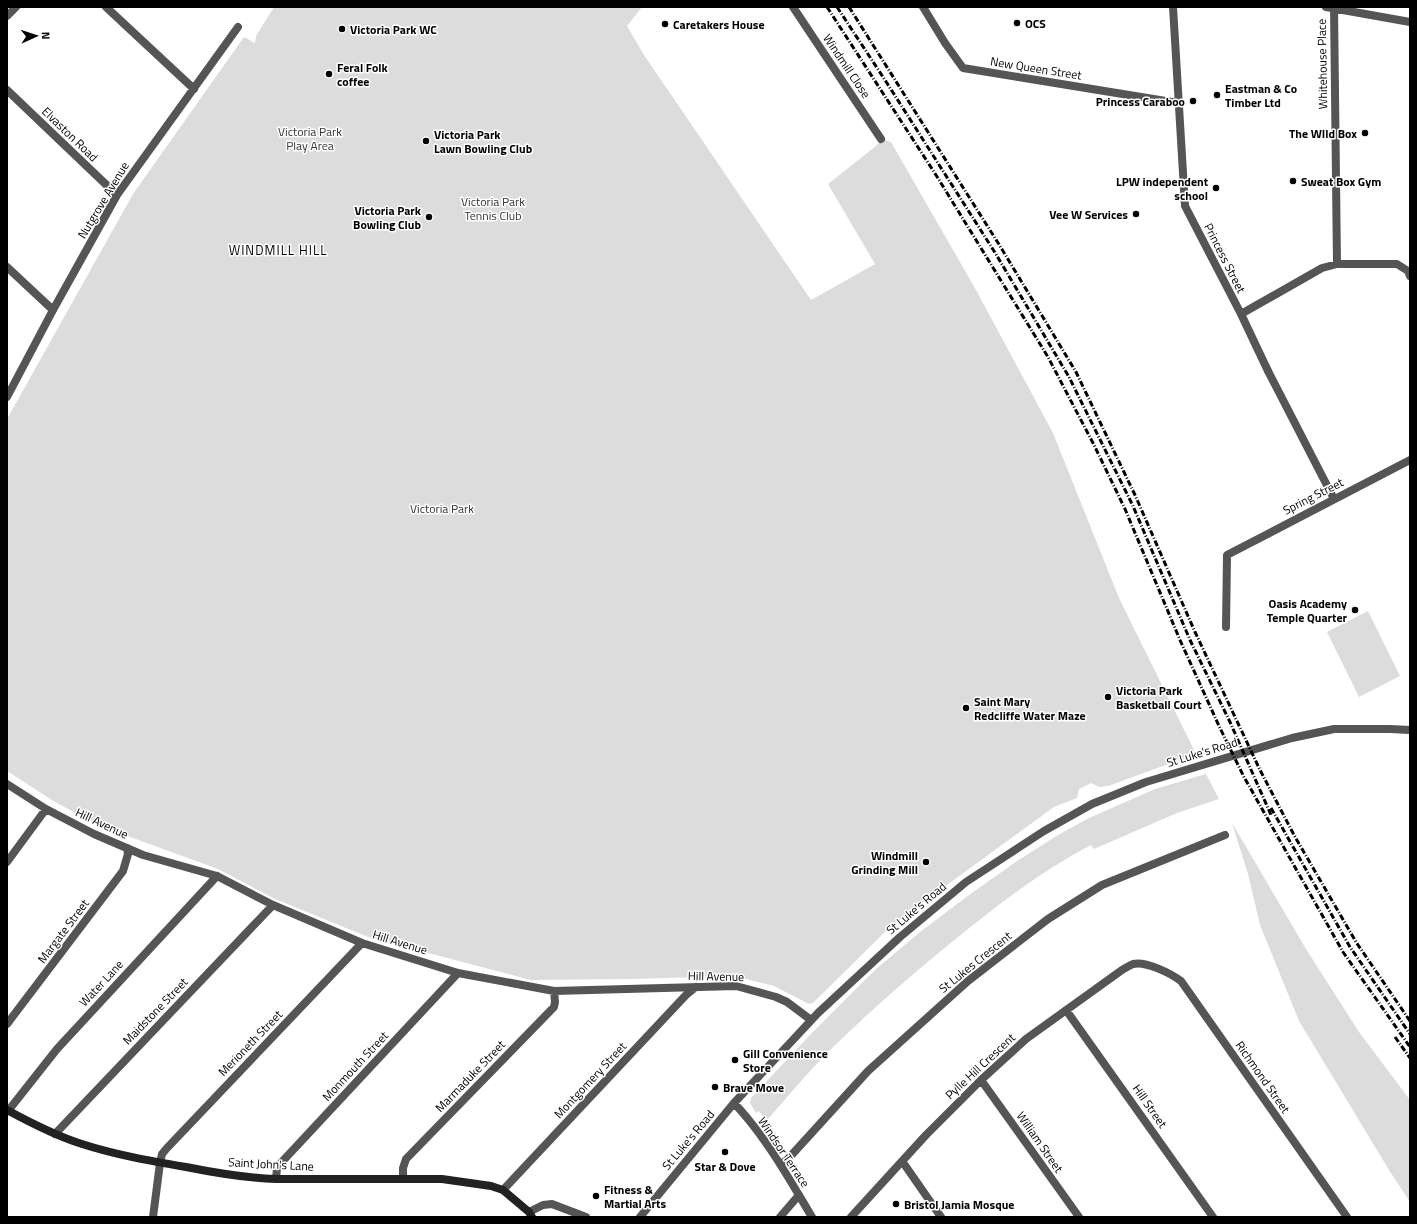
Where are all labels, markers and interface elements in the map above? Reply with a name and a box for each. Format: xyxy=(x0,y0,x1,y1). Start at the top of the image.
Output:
place label: OCS xyxy=(1025,14,1046,33)
place label: Caretakers House xyxy=(673,15,765,34)
north arrow xyxy=(16,16,56,56)
marker: OCS xyxy=(1012,18,1022,28)
marker: Caretakers House xyxy=(660,19,670,29)
street label: Whitehouse Place xyxy=(1312,19,1332,109)
place label: Victoria Park WC xyxy=(350,20,437,39)
marker: Victoria Park WC xyxy=(337,24,347,34)
street label: Windmill Close xyxy=(818,30,876,102)
text: N xyxy=(38,31,54,40)
street label: New Queen Street xyxy=(989,51,1084,85)
place label: Feral Folk coffee xyxy=(337,58,389,91)
marker: Feral Folk coffee xyxy=(324,69,334,79)
place label: Eastman & Co Timber Ltd xyxy=(1225,79,1297,112)
marker: Eastman & Co Timber Ltd xyxy=(1212,90,1222,100)
place label: Princess Caraboo xyxy=(1096,92,1185,111)
marker: Princess Caraboo xyxy=(1188,96,1198,106)
street label: Elvaston Road xyxy=(37,102,103,166)
park label: Victoria Park Play Area xyxy=(278,122,342,155)
place label: The WIld Box xyxy=(1289,124,1357,143)
place label: Victoria Park Lawn Bowling Club xyxy=(434,125,533,158)
marker: The WIld Box xyxy=(1360,128,1370,138)
marker: Victoria Park Lawn Bowling Club xyxy=(421,136,431,146)
street label: Nutgrove Avenue xyxy=(72,158,134,242)
place label: LPW independent school xyxy=(1116,172,1209,205)
place label: Sweat Box Gym xyxy=(1301,172,1381,191)
marker: Sweat Box Gym xyxy=(1288,176,1298,186)
marker: LPW independent school xyxy=(1211,183,1221,193)
park label: Victoria Park Tennis Club xyxy=(461,192,525,225)
place label: Victoria Park Bowling Club xyxy=(353,201,422,234)
place label: Vee W Services xyxy=(1049,205,1128,224)
marker: Vee W Services xyxy=(1131,209,1141,219)
marker: Victoria Park Bowling Club xyxy=(424,212,434,222)
street label: Princess Street xyxy=(1199,220,1251,297)
district label: WINDMILL HILL xyxy=(229,240,327,260)
street label: Spring Street xyxy=(1279,472,1347,519)
park label: Victoria Park xyxy=(410,499,474,518)
place label: Oasis Academy Temple Quarter xyxy=(1267,594,1348,627)
marker: Oasis Academy Temple Quarter xyxy=(1350,605,1360,615)
place label: Victoria Park Basketball Court xyxy=(1116,681,1202,714)
place label: Saint Mary Redcliffe Water Maze xyxy=(974,692,1086,725)
marker: Victoria Park Basketball Court xyxy=(1103,692,1113,702)
marker: Saint Mary Redcliffe Water Maze xyxy=(961,703,971,713)
street label: St Luke's Road xyxy=(1164,732,1240,772)
street label: Hill Avenue xyxy=(72,802,132,844)
place label: Windmill Grinding Mill xyxy=(851,846,918,879)
marker: Windmill Grinding Mill xyxy=(921,857,931,867)
street label: St Luke's Road xyxy=(882,877,950,939)
street label: Margate Street xyxy=(32,894,94,967)
street label: Hill Avenue xyxy=(370,925,430,959)
street label: St Lukes Crescent xyxy=(934,926,1016,997)
street label: Water Lane xyxy=(74,955,128,1011)
street label: Hill Avenue xyxy=(688,966,744,986)
street label: Maidstone Street xyxy=(118,972,193,1049)
street label: Merioneth Street xyxy=(213,1005,287,1080)
street label: Monmouth Street xyxy=(317,1026,393,1105)
street label: Pylle Hill Crescent xyxy=(941,1028,1020,1104)
street label: Marmaduke Street xyxy=(430,1035,510,1116)
street label: Montgomery Street xyxy=(549,1037,631,1123)
street label: Richmond Street xyxy=(1231,1037,1295,1118)
place label: Gill Convenience Store xyxy=(743,1044,828,1077)
marker: Gill Convenience Store xyxy=(730,1055,740,1065)
place label: Brave Move xyxy=(723,1078,784,1097)
street label: Hill Street xyxy=(1128,1080,1173,1133)
marker: Brave Move xyxy=(710,1082,720,1092)
street label: St Luke's Road xyxy=(657,1106,719,1174)
street label: William Street xyxy=(1012,1107,1069,1177)
street label: Windsor Terrace xyxy=(753,1113,815,1191)
marker: Star & Dove xyxy=(720,1147,730,1157)
street label: Saint John's Lane xyxy=(228,1152,314,1176)
place label: Star & Dove xyxy=(694,1157,756,1176)
place label: Fitness & Martial Arts xyxy=(604,1180,666,1213)
marker: Fitness & Martial Arts xyxy=(591,1191,601,1201)
place label: Bristol Jamia Mosque xyxy=(904,1195,1014,1214)
marker: Bristol Jamia Mosque xyxy=(891,1199,901,1209)

